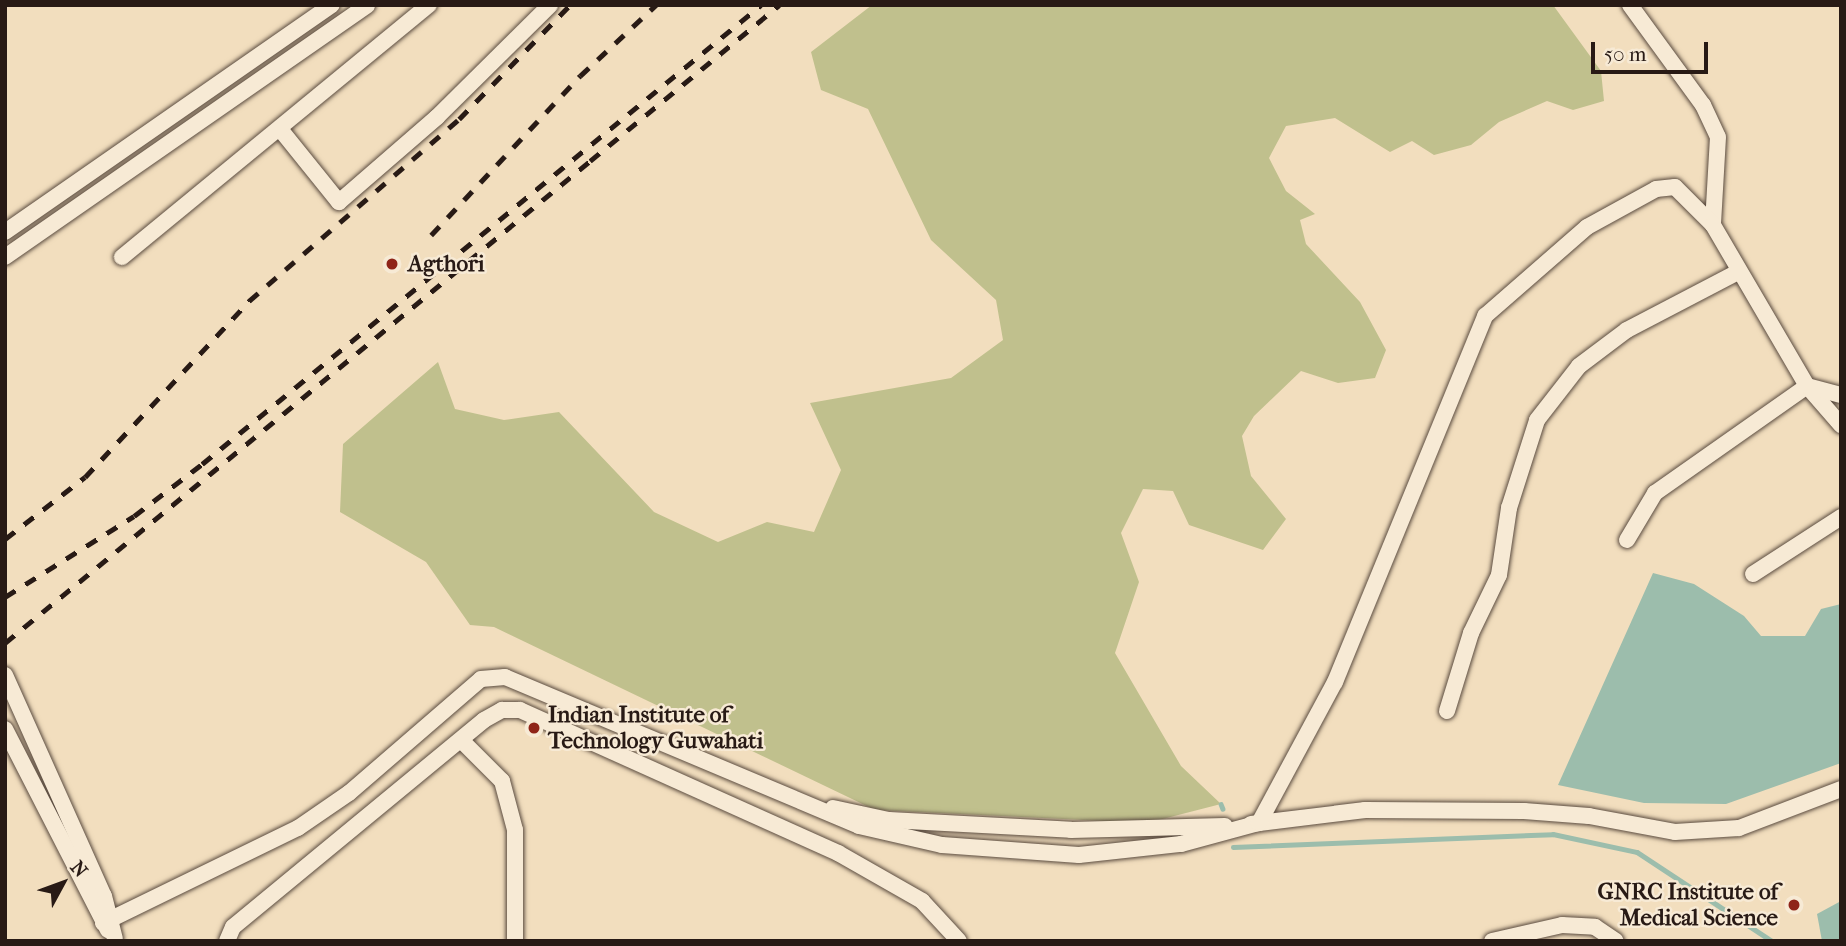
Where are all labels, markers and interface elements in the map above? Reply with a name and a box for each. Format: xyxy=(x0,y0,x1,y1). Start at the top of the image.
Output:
scale bar xyxy=(1594,28,1711,72)
text: 50 m xyxy=(1604,42,1647,66)
place label: Agthori xyxy=(408,250,485,278)
marker: Agthori xyxy=(382,254,402,274)
place label: Indian Institute of Technology Guwahati xyxy=(548,701,763,755)
marker: Indian Institute of Technology Guwahati xyxy=(526,720,542,736)
north arrow xyxy=(28,848,98,918)
text: N xyxy=(66,857,92,882)
place label: GNRC Institute of Medical Science xyxy=(1597,878,1778,932)
marker: GNRC Institute of Medical Science xyxy=(1784,895,1804,915)

